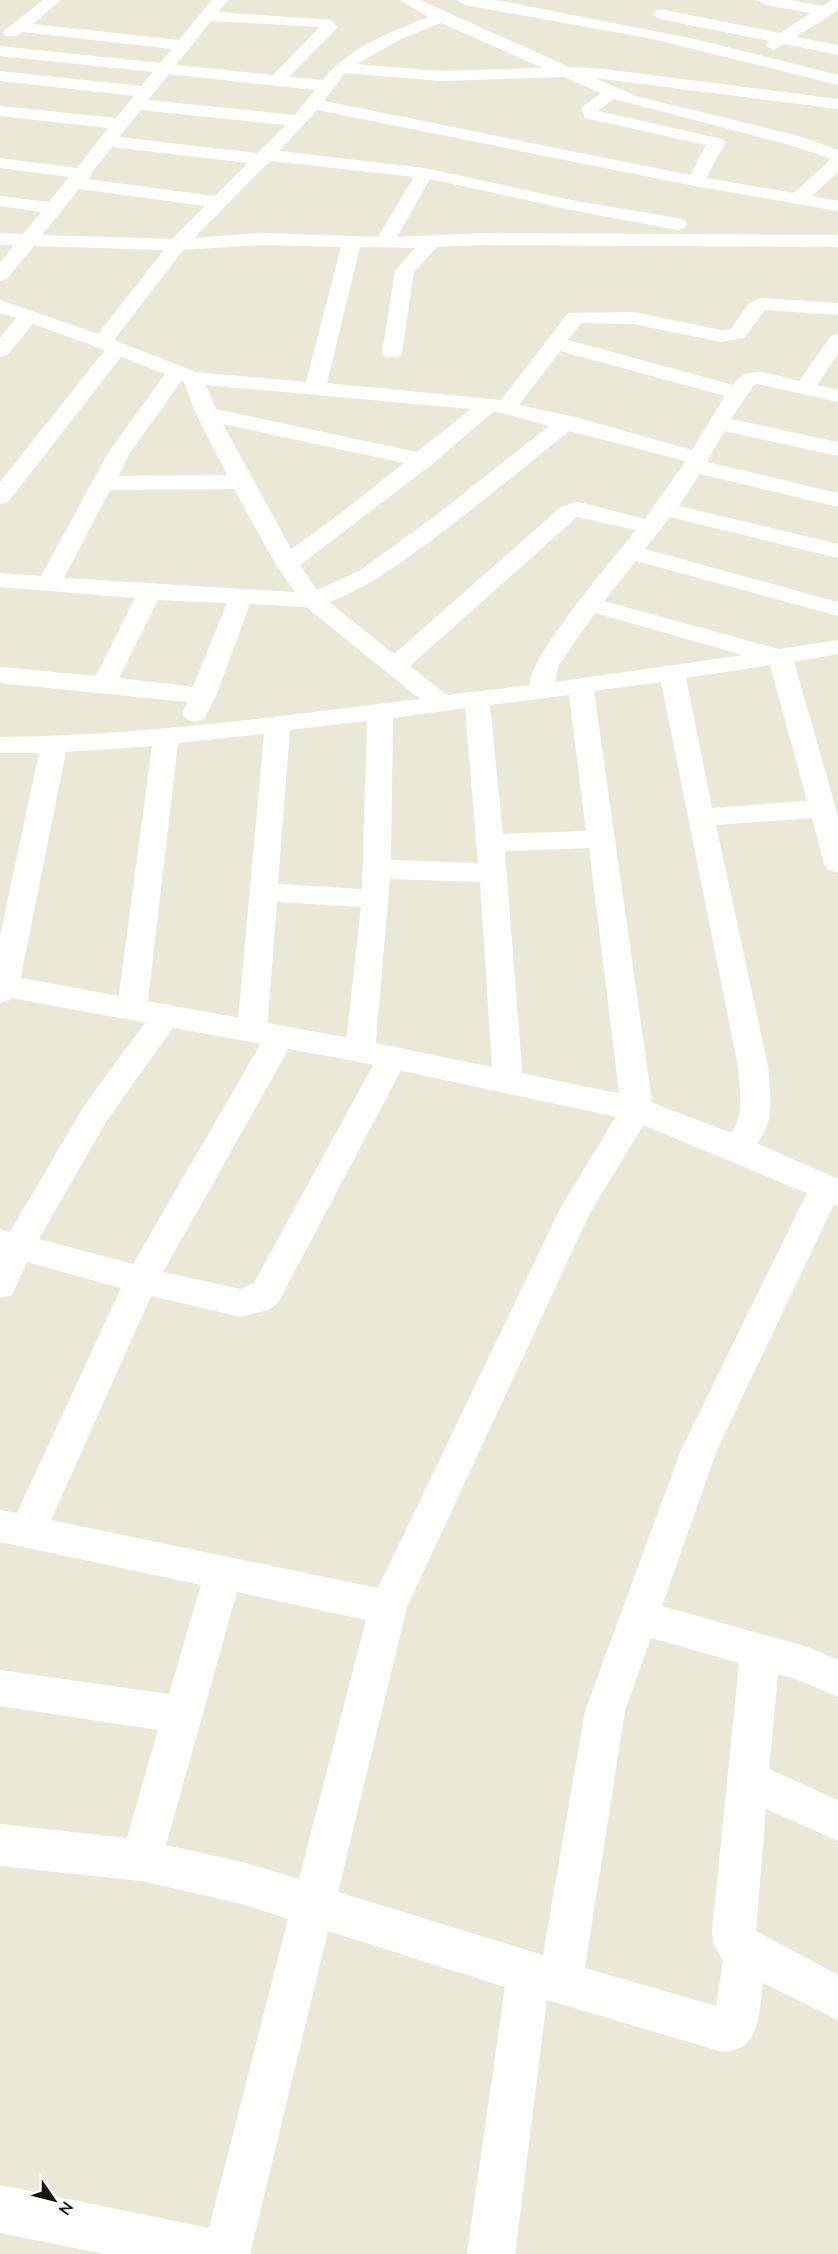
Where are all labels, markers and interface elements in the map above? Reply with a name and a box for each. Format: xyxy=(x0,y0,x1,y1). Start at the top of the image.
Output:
north arrow xyxy=(24,2170,84,2230)
text: N xyxy=(53,2197,78,2219)

